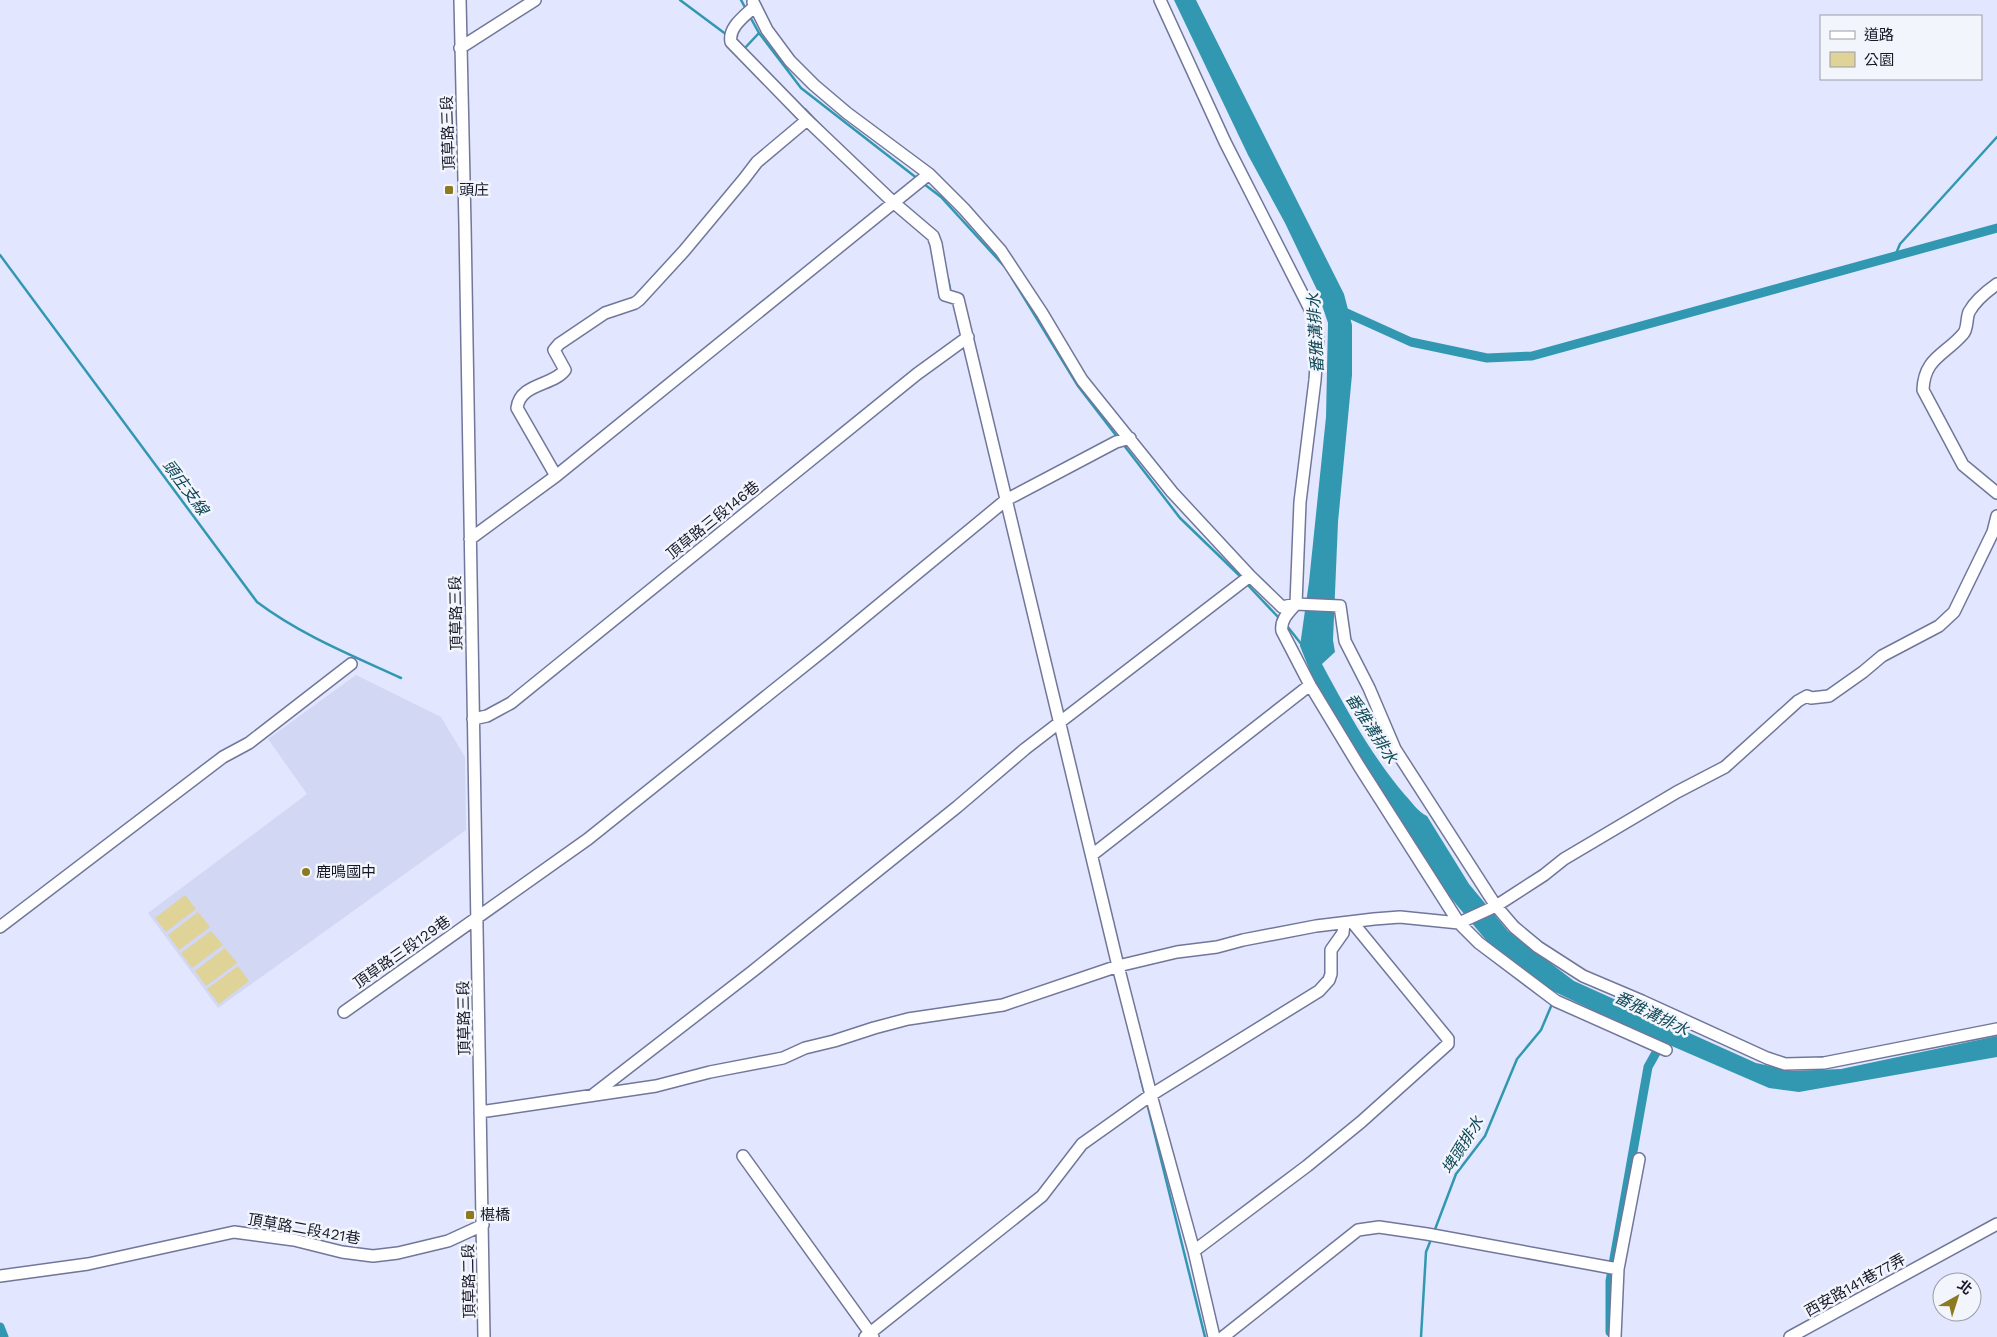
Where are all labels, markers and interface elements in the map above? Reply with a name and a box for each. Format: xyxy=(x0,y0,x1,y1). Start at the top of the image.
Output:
legend xyxy=(1820,15,1982,80)
text: 道路 xyxy=(1864,26,1894,44)
text: 公園 xyxy=(1864,51,1894,69)
street label: 頂草路三段 xyxy=(438,95,458,171)
place label: 頭庄 xyxy=(459,181,489,199)
marker: 頭庄 xyxy=(443,184,455,196)
water label: 番雅溝排水 xyxy=(1304,292,1327,373)
water label: 頭庄支線 xyxy=(159,456,214,520)
street label: 頂草路三段146巷 xyxy=(663,477,763,563)
street label: 頂草路三段 xyxy=(446,575,466,651)
water label: 番雅溝排水 xyxy=(1342,690,1402,768)
place label: 鹿鳴國中 xyxy=(316,863,376,881)
marker: 鹿鳴國中 xyxy=(300,866,312,878)
street label: 頂草路三段129巷 xyxy=(350,912,454,992)
street label: 頂草路三段 xyxy=(454,980,474,1056)
water label: 番雅溝排水 xyxy=(1612,987,1693,1040)
water label: 埤頭排水 xyxy=(1437,1112,1488,1177)
place label: 椹橋 xyxy=(480,1206,510,1224)
marker: 椹橋 xyxy=(464,1209,476,1221)
street label: 頂草路二段421巷 xyxy=(246,1210,362,1248)
street label: 頂草路二段 xyxy=(459,1243,479,1319)
street label: 西安路141巷77弄 xyxy=(1801,1250,1909,1320)
north arrow xyxy=(1932,1272,1982,1322)
text: 北 xyxy=(1955,1276,1976,1298)

